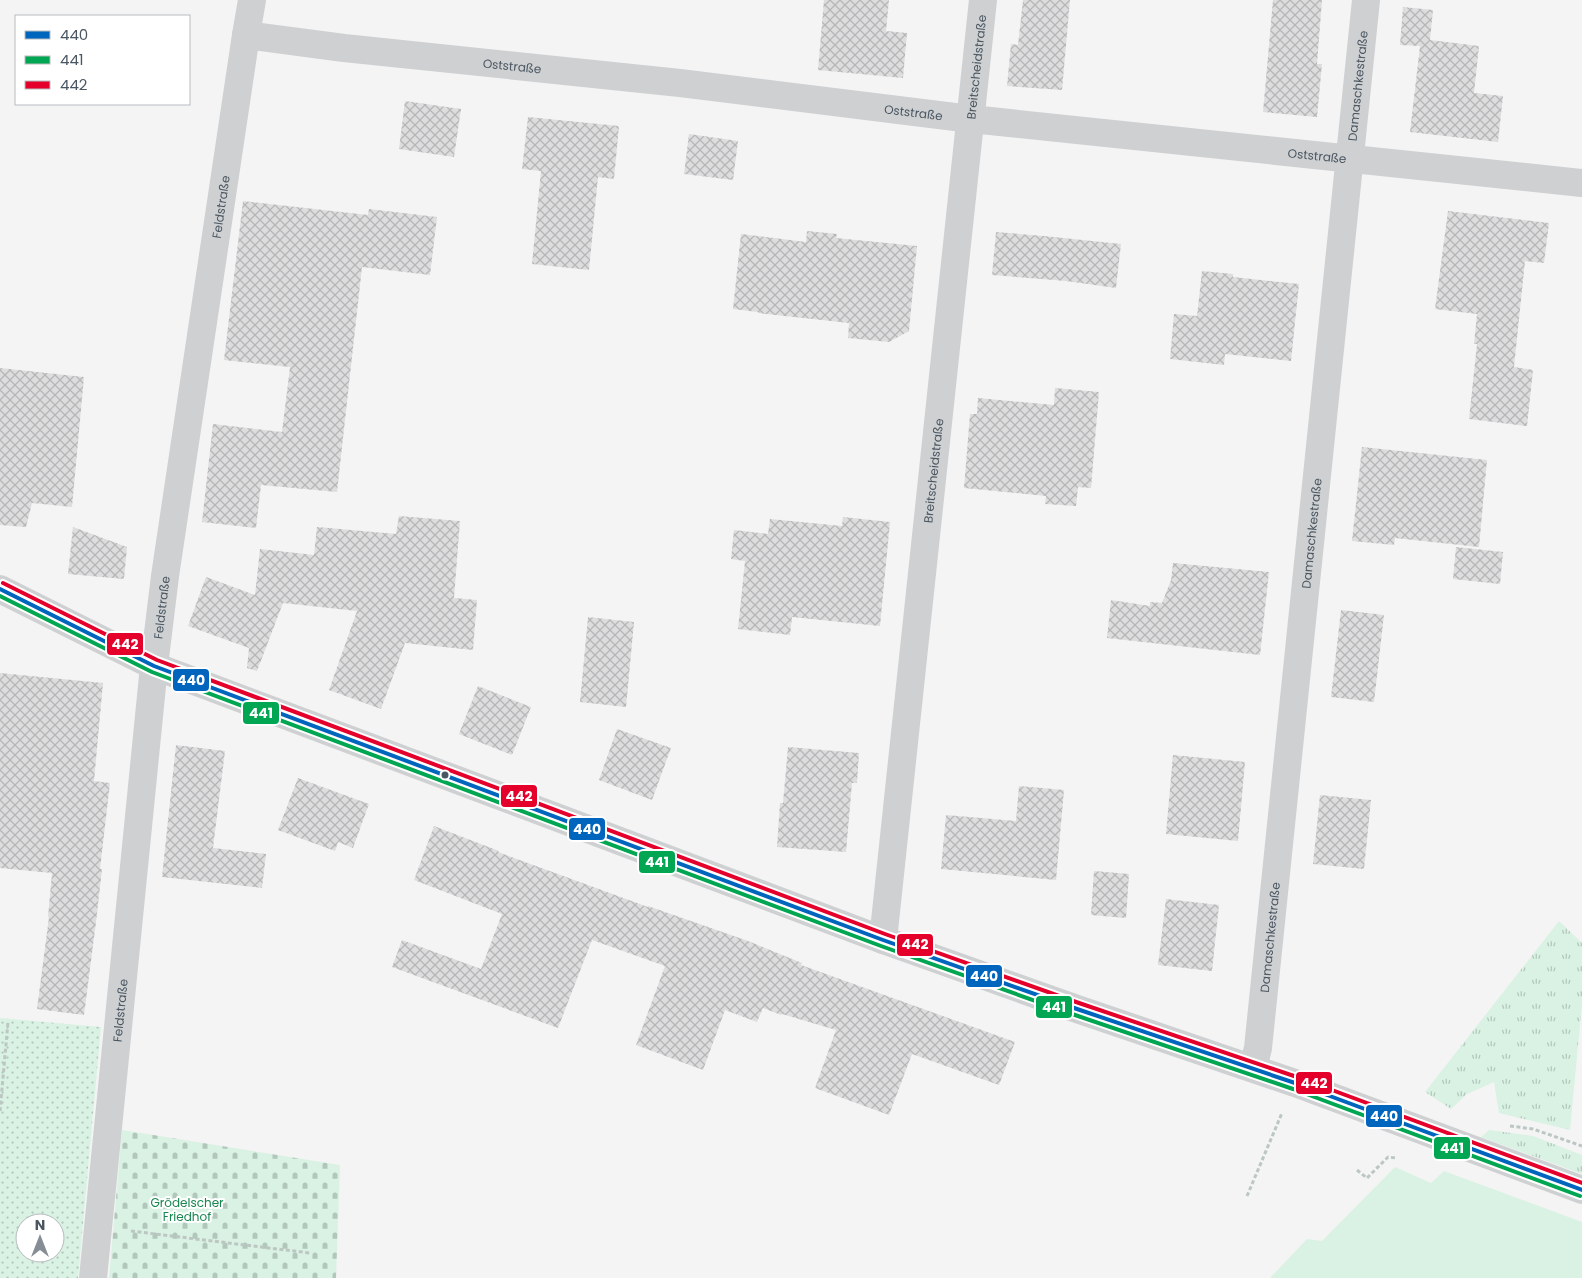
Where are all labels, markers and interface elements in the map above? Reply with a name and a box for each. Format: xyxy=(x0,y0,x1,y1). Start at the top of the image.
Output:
street label: Breitscheidstraße xyxy=(962,14,990,120)
legend xyxy=(15,15,190,105)
text: 440 xyxy=(60,24,88,45)
street label: Damaschkestraße xyxy=(1343,30,1371,142)
text: 441 xyxy=(60,49,84,70)
street label: Oststraße xyxy=(482,54,542,77)
text: 442 xyxy=(60,74,88,95)
street label: Oststraße xyxy=(883,100,944,124)
street label: Oststraße xyxy=(1287,144,1347,167)
street label: Feldstraße xyxy=(207,174,233,239)
street label: Breitscheidstraße xyxy=(919,417,947,524)
street label: Damaschkestraße xyxy=(1297,477,1325,589)
street label: Feldstraße xyxy=(149,575,173,640)
line badge: 442 xyxy=(106,632,144,656)
text: 442 xyxy=(112,634,138,654)
line badge: 440 xyxy=(172,668,210,692)
text: 440 xyxy=(177,670,205,690)
line badge: 441 xyxy=(242,701,280,725)
text: 441 xyxy=(249,703,273,723)
unlabelled marker xyxy=(440,770,450,780)
line badge: 442 xyxy=(500,784,538,808)
text: 442 xyxy=(506,786,532,806)
line badge: 440 xyxy=(568,817,606,841)
text: 440 xyxy=(573,819,601,839)
line badge: 441 xyxy=(638,850,676,874)
text: 441 xyxy=(645,852,669,872)
street label: Damaschkestraße xyxy=(1255,881,1284,993)
line badge: 442 xyxy=(896,933,934,957)
text: 442 xyxy=(902,934,928,954)
line badge: 440 xyxy=(965,964,1003,988)
text: 440 xyxy=(970,966,998,986)
street label: Feldstraße xyxy=(108,978,131,1043)
line badge: 441 xyxy=(1035,995,1073,1019)
text: 441 xyxy=(1042,997,1066,1017)
line badge: 442 xyxy=(1295,1071,1333,1095)
text: 442 xyxy=(1301,1073,1327,1093)
line badge: 440 xyxy=(1365,1104,1403,1128)
text: 440 xyxy=(1370,1106,1398,1126)
line badge: 441 xyxy=(1433,1136,1471,1160)
text: 441 xyxy=(1440,1138,1464,1158)
park label: Grödelscher Friedhof xyxy=(150,1194,224,1225)
north arrow xyxy=(15,1213,65,1263)
text: N xyxy=(35,1215,45,1235)

